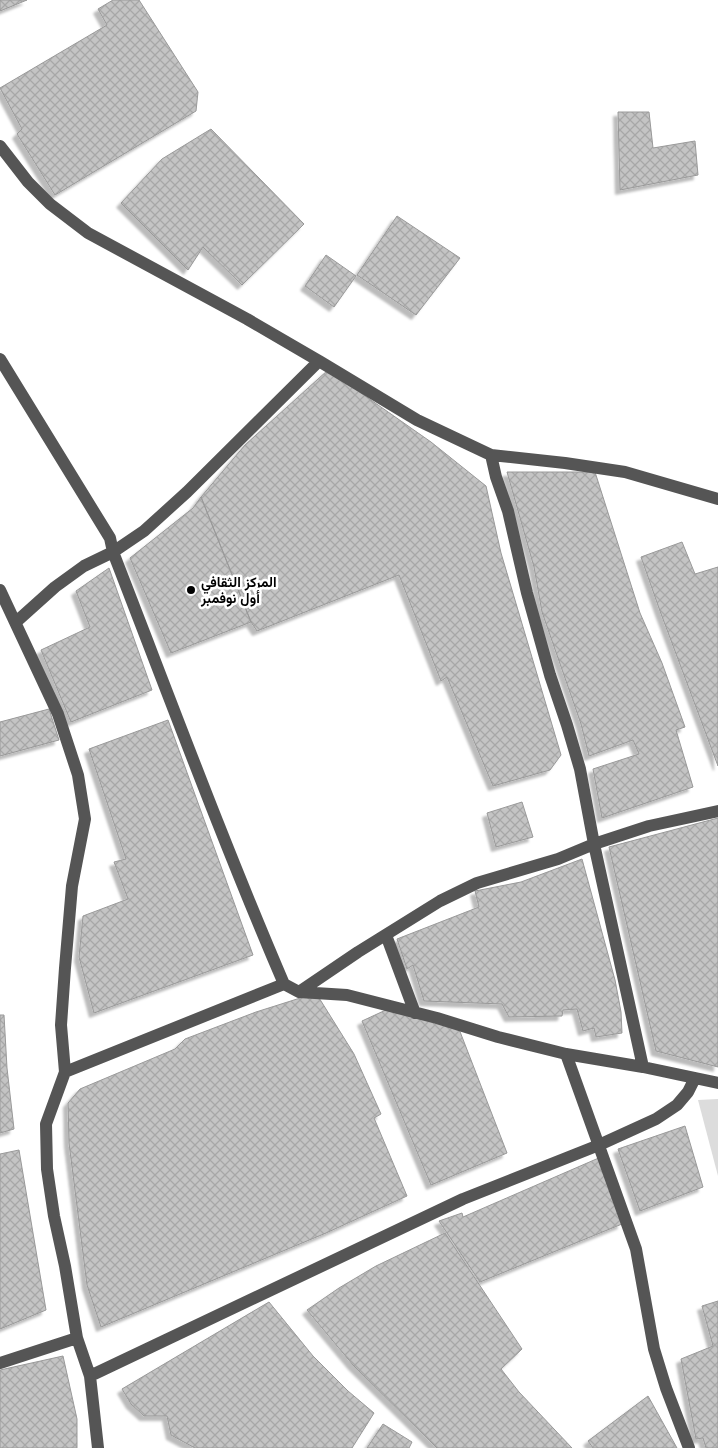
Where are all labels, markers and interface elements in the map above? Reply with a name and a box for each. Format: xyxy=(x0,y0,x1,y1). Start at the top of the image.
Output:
place label: المركز الثقافي أول نوفمبر xyxy=(200,573,277,607)
marker: المركز الثقافي أول نوفمبر xyxy=(185,584,197,596)

